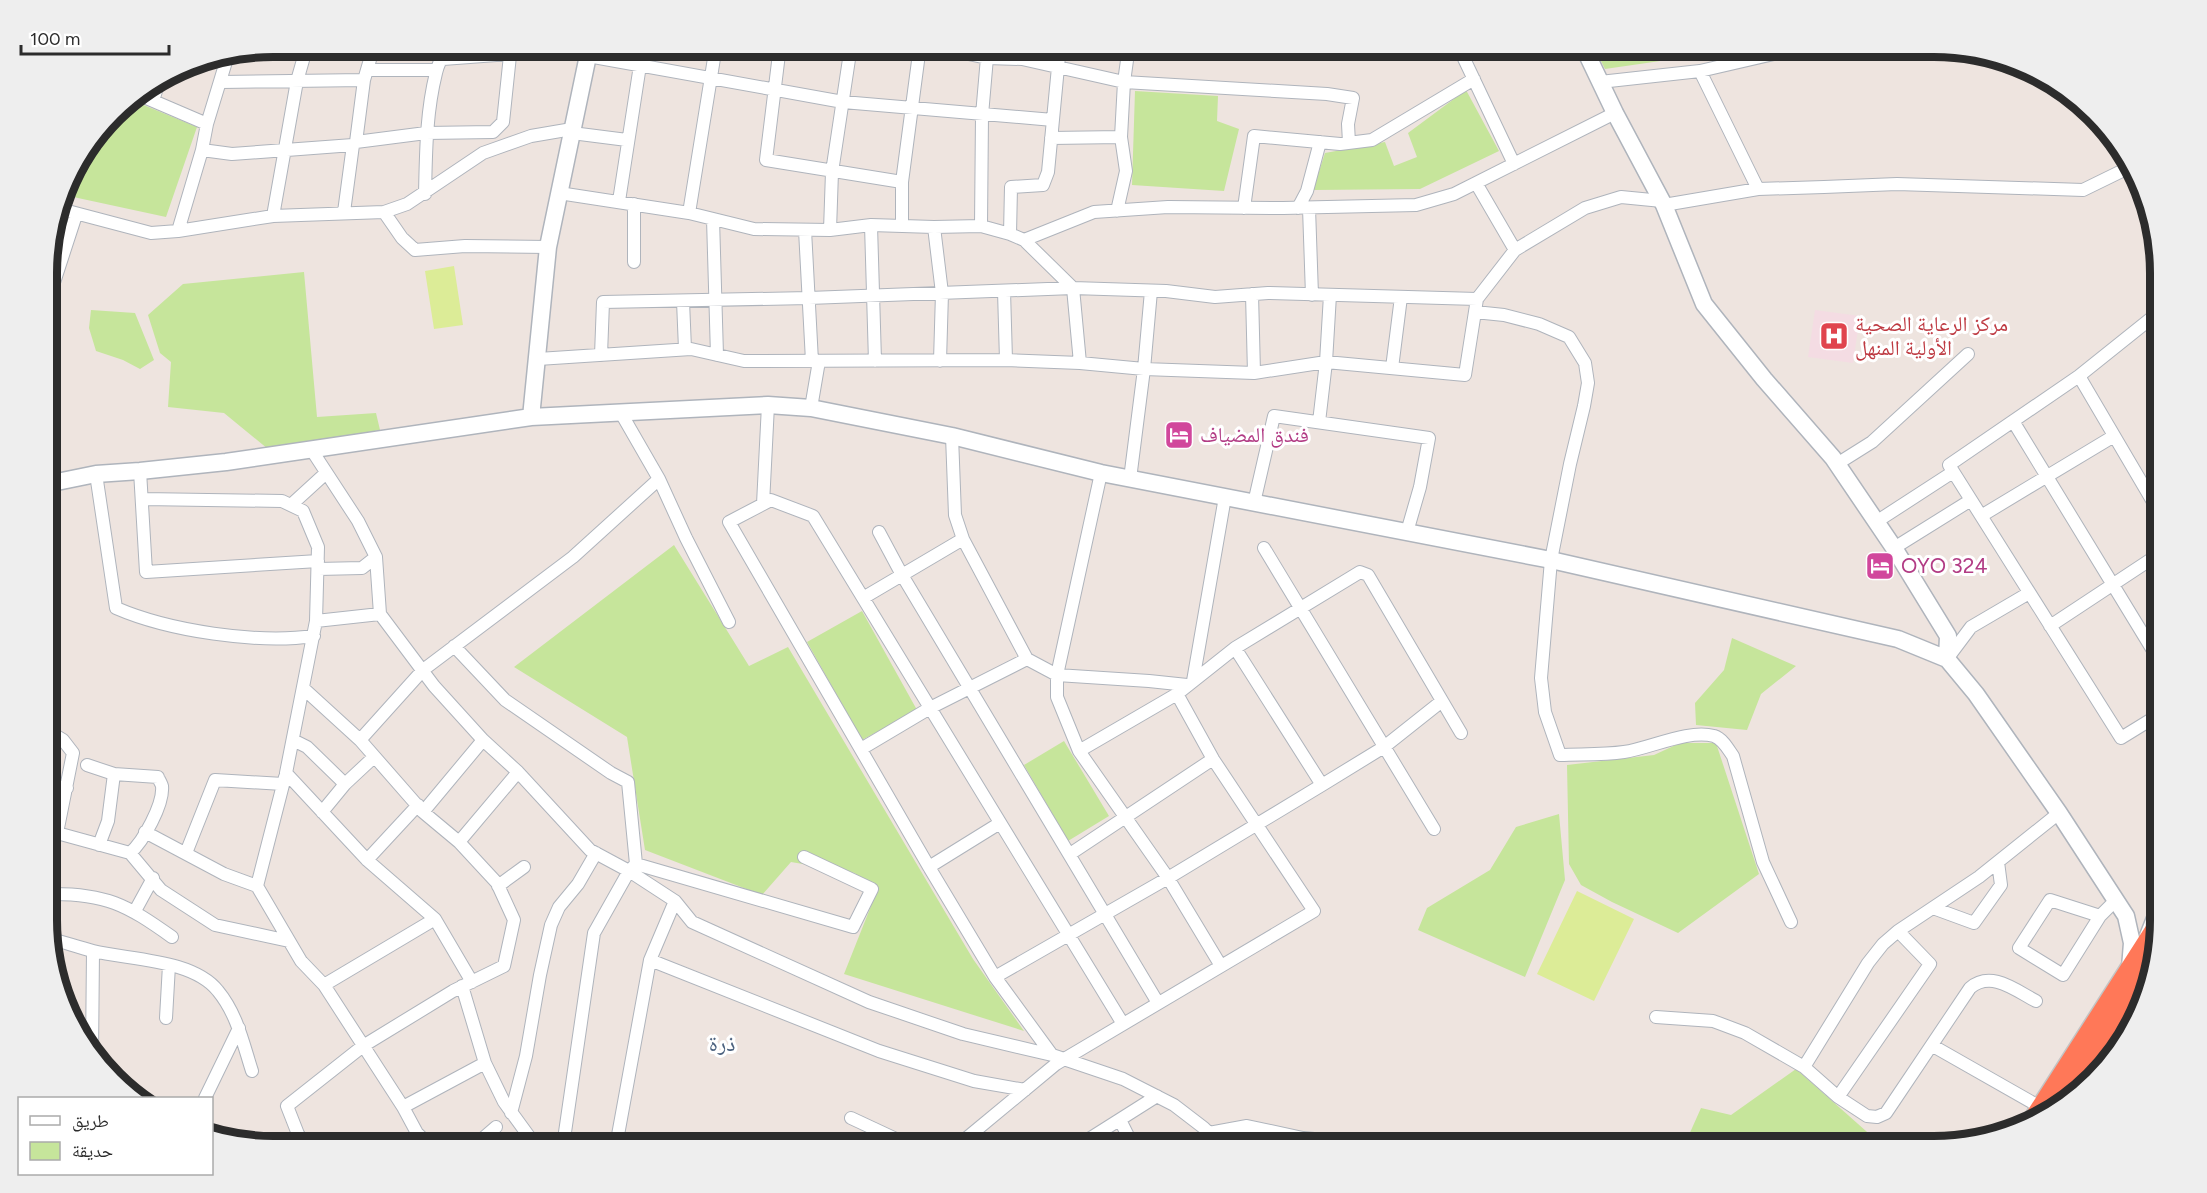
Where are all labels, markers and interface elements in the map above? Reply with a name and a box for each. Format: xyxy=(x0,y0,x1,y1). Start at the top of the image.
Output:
scale bar xyxy=(21,18,170,56)
text: 100 m xyxy=(30,28,80,50)
place label: مركز الرعاية الصحية الأولية المنهل xyxy=(1855,311,2008,361)
hospital icon: مركز الرعاية الصحية الأولية المنهل xyxy=(1818,320,1850,352)
hotel icon: فندق المضياف xyxy=(1163,419,1195,451)
place label: فندق المضياف xyxy=(1200,422,1309,448)
hotel icon: OYO 324 xyxy=(1864,550,1896,582)
place label: OYO 324 xyxy=(1901,553,1987,578)
district label: ذرة xyxy=(709,1030,735,1057)
legend xyxy=(18,1097,213,1175)
text: طريق xyxy=(72,1110,109,1132)
text: حديقة xyxy=(72,1140,113,1162)

